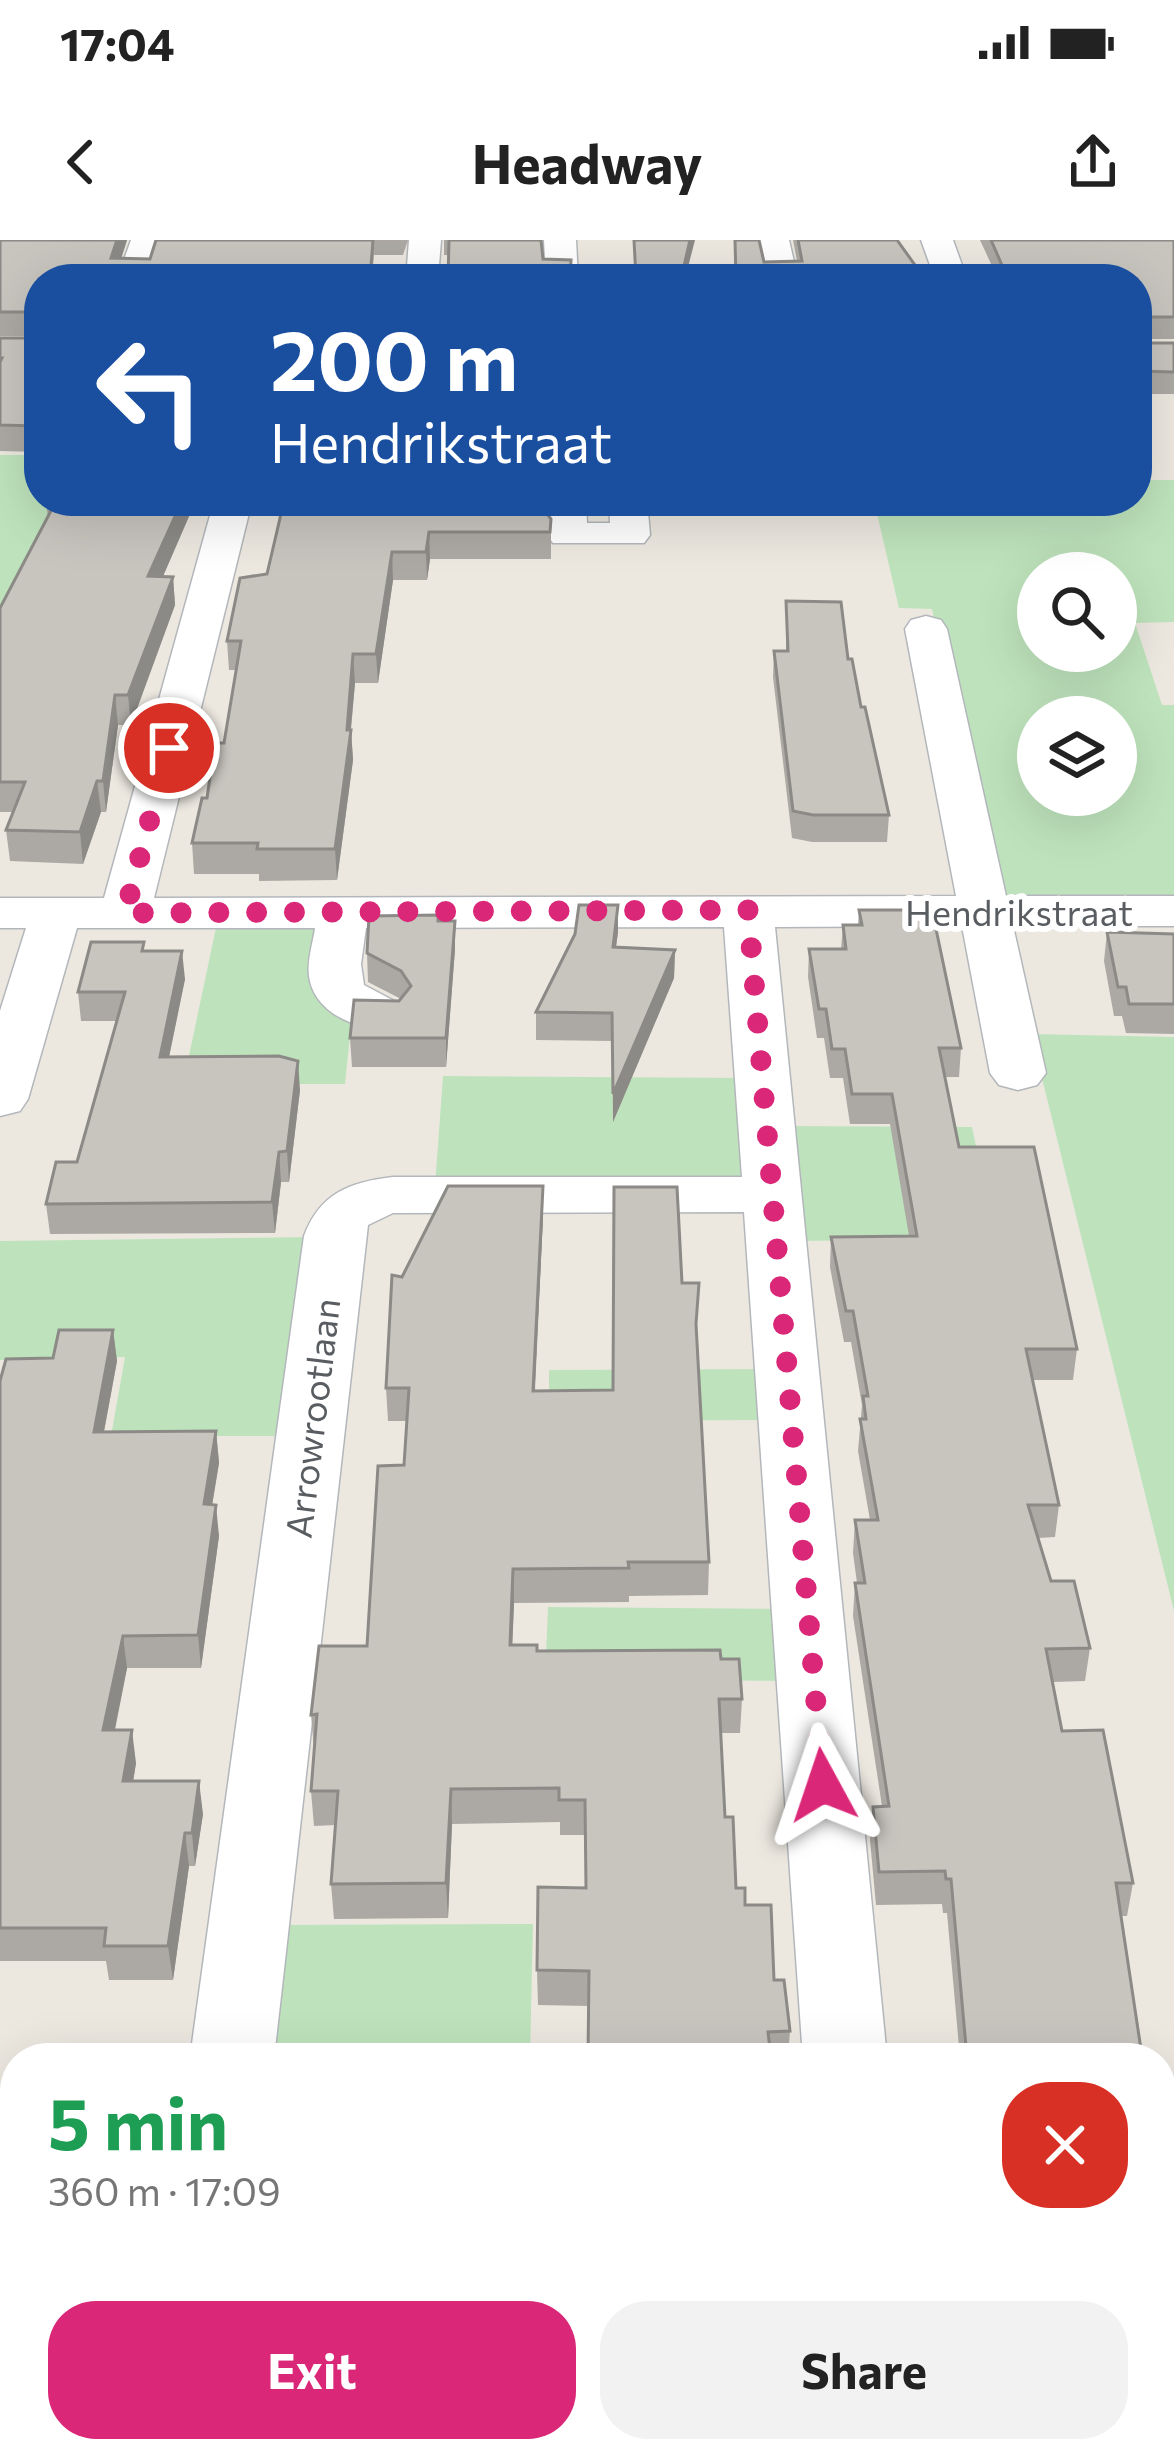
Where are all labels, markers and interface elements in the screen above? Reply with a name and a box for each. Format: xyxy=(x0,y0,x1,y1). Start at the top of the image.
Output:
text: 17:04 xyxy=(60,15,175,70)
icon: back xyxy=(48,129,114,195)
text: Headway xyxy=(472,129,702,195)
icon: share xyxy=(1060,129,1126,195)
text: 200 m xyxy=(270,306,518,408)
icon: left xyxy=(72,312,228,468)
text: Hendrikstraat xyxy=(270,408,612,474)
map controls xyxy=(1017,552,1137,816)
button: search xyxy=(1017,552,1137,672)
button: layers xyxy=(1017,696,1137,816)
pin xyxy=(118,697,220,799)
icon: arrive xyxy=(136,715,202,781)
street label: Hendrikstraat xyxy=(905,889,1133,933)
street label: Arrowrootlaan xyxy=(274,1296,348,1540)
position arrow xyxy=(760,1722,886,1848)
text: 5 min xyxy=(48,2077,228,2165)
button: close xyxy=(1002,2082,1128,2208)
text: 360 m · 17:09 xyxy=(48,2166,281,2214)
button: Exit xyxy=(48,2301,576,2439)
button: Share xyxy=(600,2301,1128,2439)

